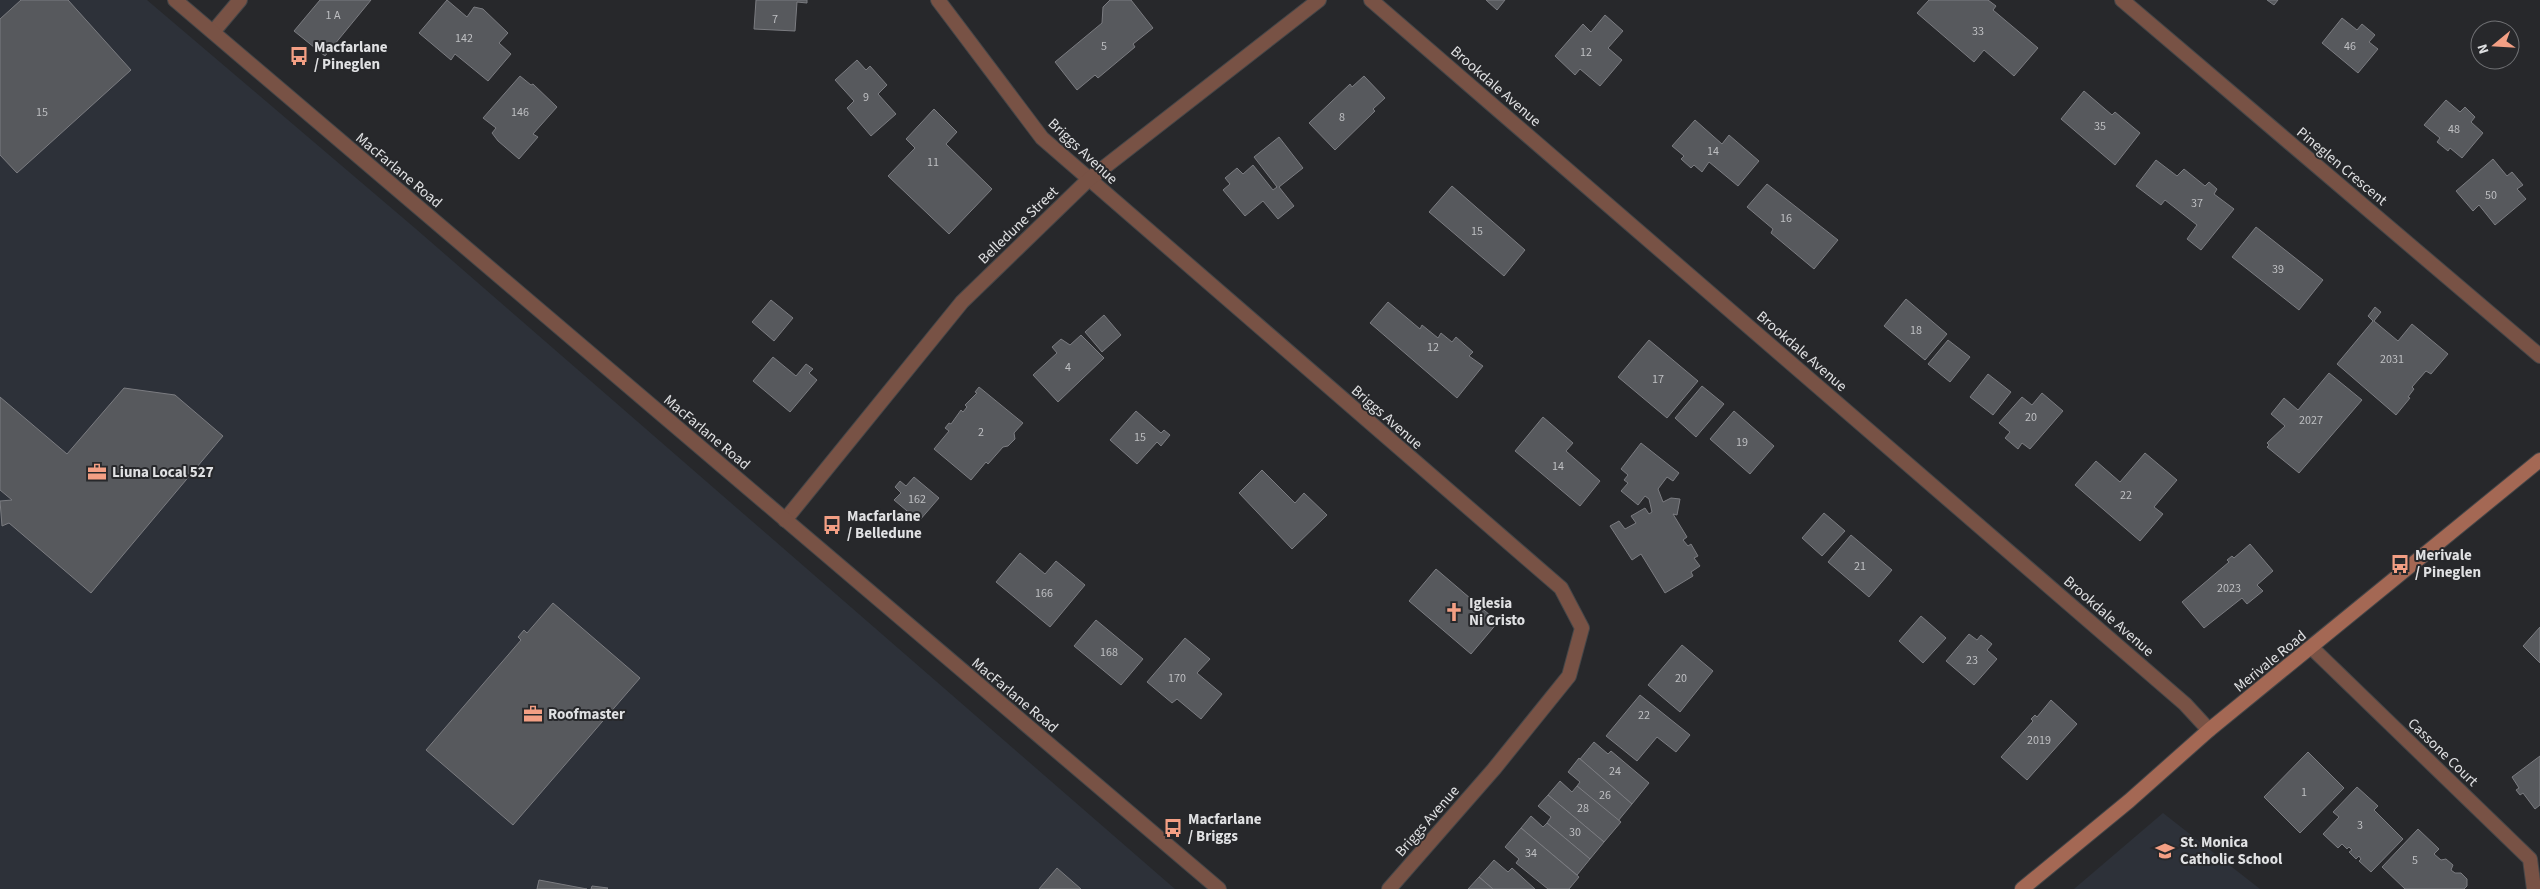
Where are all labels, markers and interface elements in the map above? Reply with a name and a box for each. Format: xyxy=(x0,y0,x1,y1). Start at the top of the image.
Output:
house number: 1 A xyxy=(326,7,341,24)
house number: 7 xyxy=(772,11,778,28)
north arrow xyxy=(2470,20,2520,70)
house number: 33 xyxy=(1972,23,1984,40)
house number: 142 xyxy=(455,30,473,47)
place label: Macfarlane / Pineglen xyxy=(314,37,388,75)
house number: 5 xyxy=(1101,38,1107,55)
house number: 46 xyxy=(2344,38,2356,55)
street label: Brookdale Avenue xyxy=(1446,41,1545,132)
text: N xyxy=(2473,41,2495,56)
house number: 12 xyxy=(1580,44,1592,61)
bus stop icon: Macfarlane / Pineglen xyxy=(288,45,310,67)
house number: 9 xyxy=(863,89,869,106)
house number: 15 xyxy=(36,104,48,121)
house number: 146 xyxy=(511,104,529,121)
house number: 8 xyxy=(1339,109,1345,126)
street label: Briggs Avenue xyxy=(1043,114,1122,189)
house number: 35 xyxy=(2094,118,2106,135)
house number: 48 xyxy=(2448,121,2460,138)
street label: Pineglen Crescent xyxy=(2292,122,2391,211)
street label: MacFarlane Road xyxy=(351,128,446,213)
house number: 14 xyxy=(1707,143,1719,160)
house number: 11 xyxy=(927,154,939,171)
street label: Belledune Street xyxy=(974,182,1063,269)
house number: 50 xyxy=(2485,187,2497,204)
house number: 37 xyxy=(2191,195,2203,212)
house number: 16 xyxy=(1780,210,1792,227)
house number: 15 xyxy=(1471,223,1483,240)
house number: 39 xyxy=(2272,261,2284,278)
street label: Brookdale Avenue xyxy=(1752,306,1851,397)
house number: 18 xyxy=(1910,322,1922,339)
house number: 12 xyxy=(1427,339,1439,356)
house number: 2031 xyxy=(2380,351,2404,368)
house number: 4 xyxy=(1065,359,1071,376)
house number: 17 xyxy=(1652,371,1664,388)
street label: Briggs Avenue xyxy=(1346,380,1427,454)
street label: MacFarlane Road xyxy=(659,390,754,475)
house number: 20 xyxy=(2025,409,2037,426)
house number: 2027 xyxy=(2299,412,2323,429)
house number: 2 xyxy=(978,424,984,441)
house number: 15 xyxy=(1134,429,1146,446)
house number: 19 xyxy=(1736,434,1748,451)
house number: 14 xyxy=(1552,458,1564,475)
office icon: Liuna Local 527 xyxy=(86,461,108,483)
place label: Liuna Local 527 xyxy=(112,462,214,483)
house number: 22 xyxy=(2120,487,2132,504)
house number: 162 xyxy=(908,491,926,508)
place label: Macfarlane / Belledune xyxy=(847,506,922,544)
bus stop icon: Macfarlane / Belledune xyxy=(821,514,843,536)
place label: Merivale / Pineglen xyxy=(2415,545,2481,583)
bus stop icon: Merivale / Pineglen xyxy=(2389,553,2411,575)
house number: 21 xyxy=(1854,558,1866,575)
street label: Brookdale Avenue xyxy=(2059,571,2158,662)
house number: 2023 xyxy=(2217,580,2241,597)
house number: 166 xyxy=(1035,585,1053,602)
place label: Iglesia Ni Cristo xyxy=(1469,593,1525,631)
church icon: Iglesia Ni Cristo xyxy=(1443,601,1465,623)
street label: Merivale Road xyxy=(2230,626,2311,697)
house number: 168 xyxy=(1100,644,1118,661)
house number: 23 xyxy=(1966,652,1978,669)
street label: MacFarlane Road xyxy=(967,653,1062,738)
house number: 170 xyxy=(1168,670,1186,687)
house number: 20 xyxy=(1675,670,1687,687)
office icon: Roofmaster xyxy=(522,703,544,725)
place label: Roofmaster xyxy=(548,704,625,725)
house number: 22 xyxy=(1638,707,1650,724)
street label: Cassone Court xyxy=(2403,713,2483,791)
house number: 2019 xyxy=(2027,732,2051,749)
house number: 24 xyxy=(1609,763,1621,780)
street label: Briggs Avenue xyxy=(1390,781,1464,862)
house number: 1 xyxy=(2301,784,2307,801)
house number: 26 xyxy=(1599,787,1611,804)
house number: 28 xyxy=(1577,800,1589,817)
place label: Macfarlane / Briggs xyxy=(1188,809,1262,847)
bus stop icon: Macfarlane / Briggs xyxy=(1162,817,1184,839)
house number: 3 xyxy=(2357,817,2363,834)
house number: 30 xyxy=(1569,824,1581,841)
place label: St. Monica Catholic School xyxy=(2180,832,2283,870)
school or university icon: St. Monica Catholic School xyxy=(2154,840,2176,862)
house number: 34 xyxy=(1525,845,1537,862)
house number: 5 xyxy=(2412,852,2418,869)

